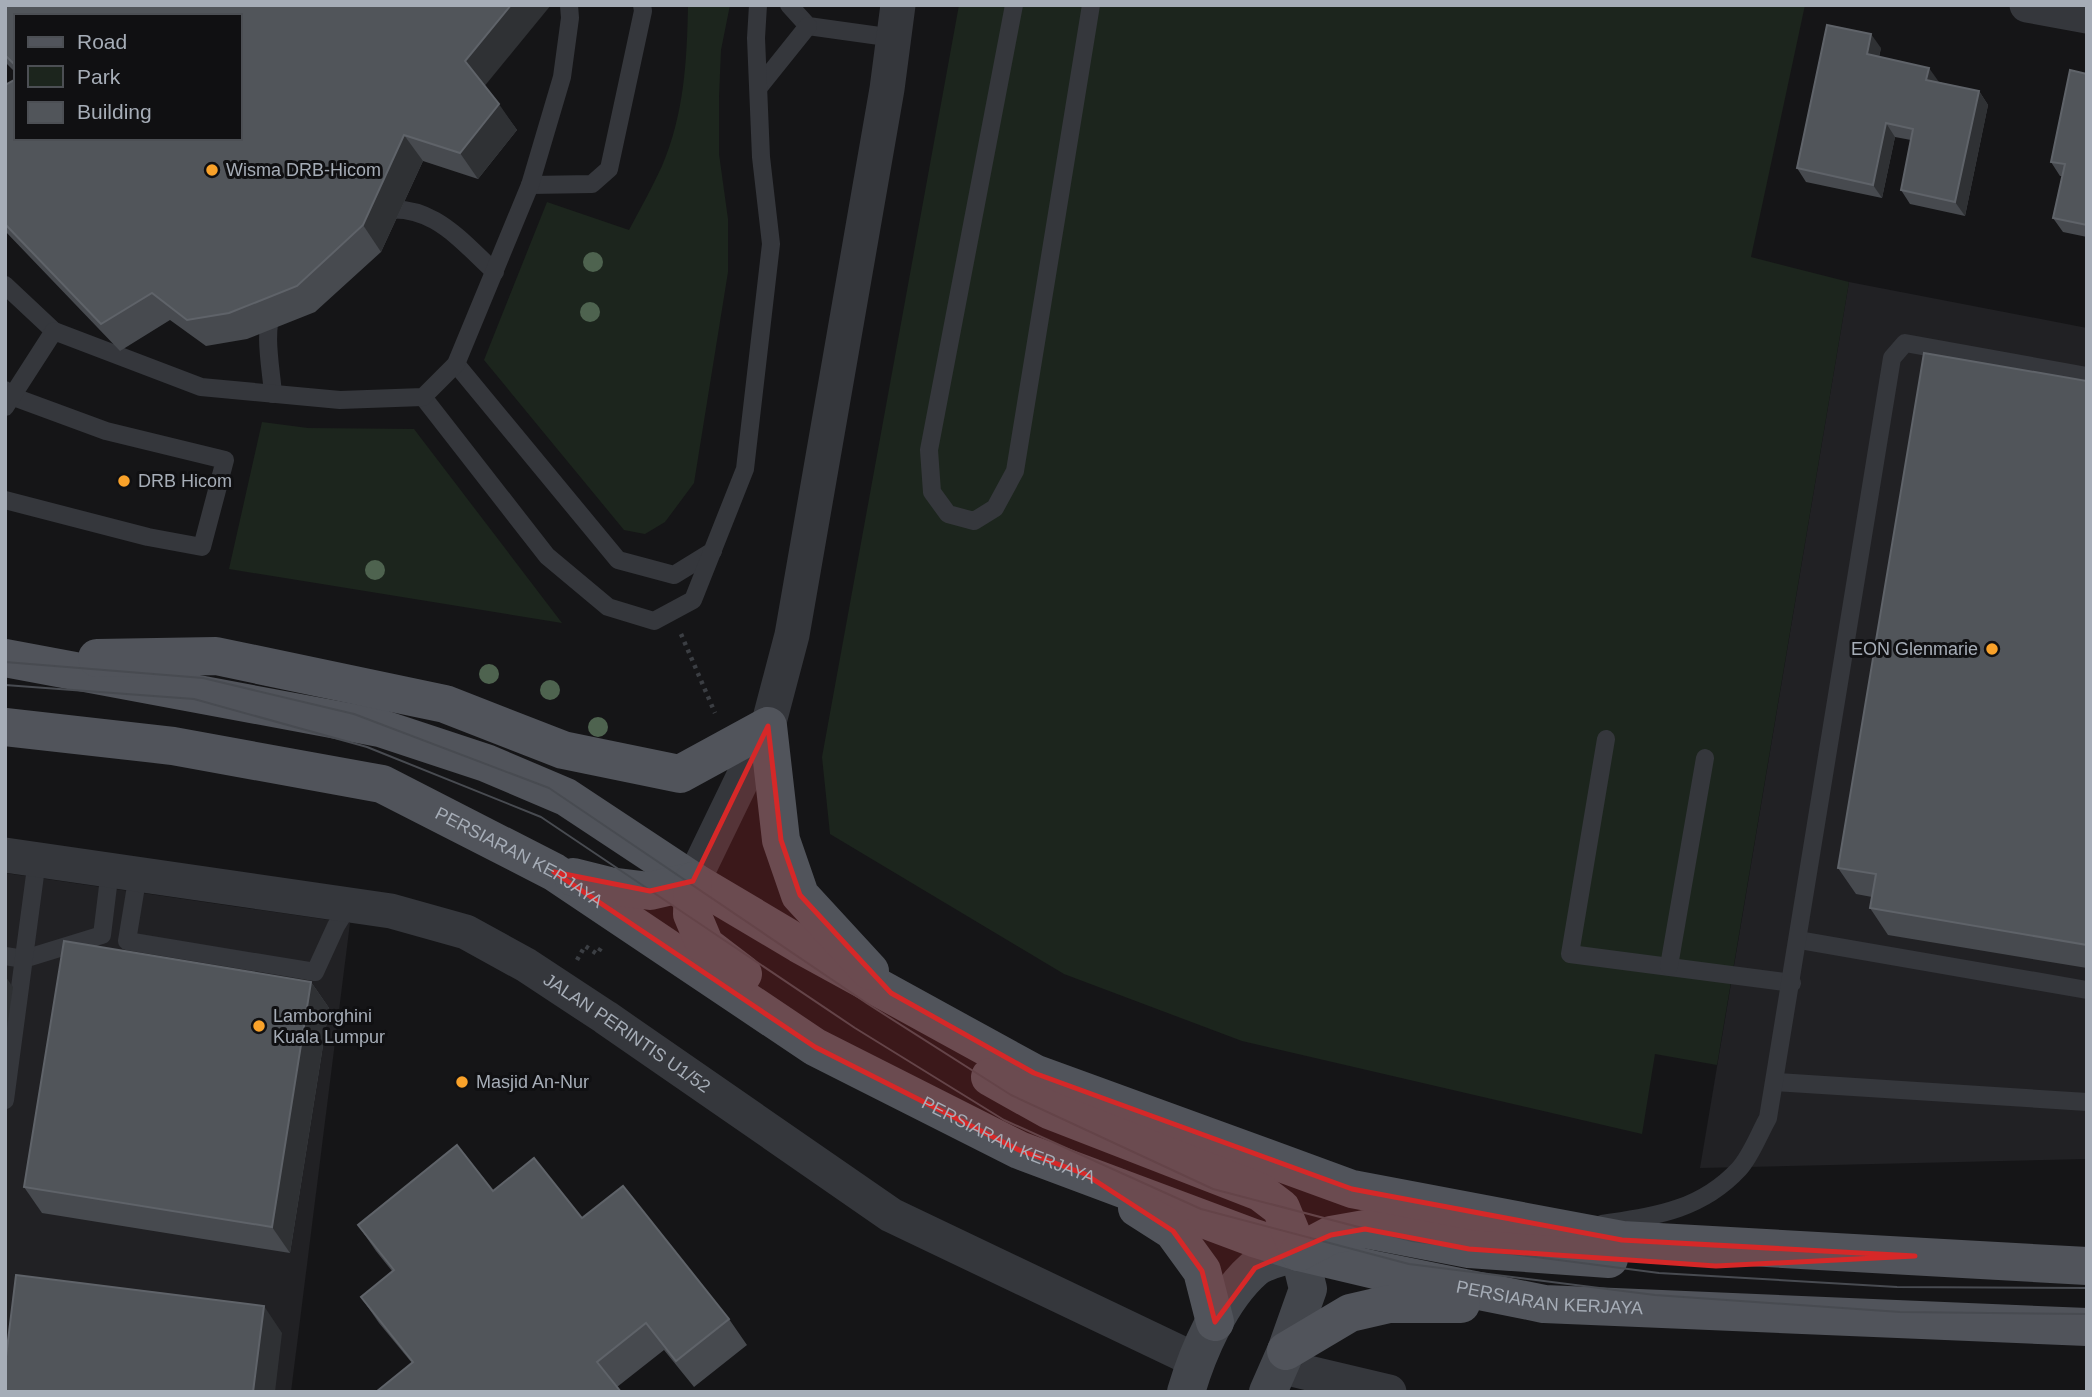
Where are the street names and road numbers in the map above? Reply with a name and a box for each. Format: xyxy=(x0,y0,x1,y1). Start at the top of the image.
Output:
street label: PERSIARAN KERJAYA xyxy=(432,803,607,912)
street label: JALAN PERINTIS U1/52 xyxy=(540,969,714,1097)
street label: PERSIARAN KERJAYA xyxy=(918,1093,1098,1188)
street label: PERSIARAN KERJAYA xyxy=(1455,1277,1644,1318)

